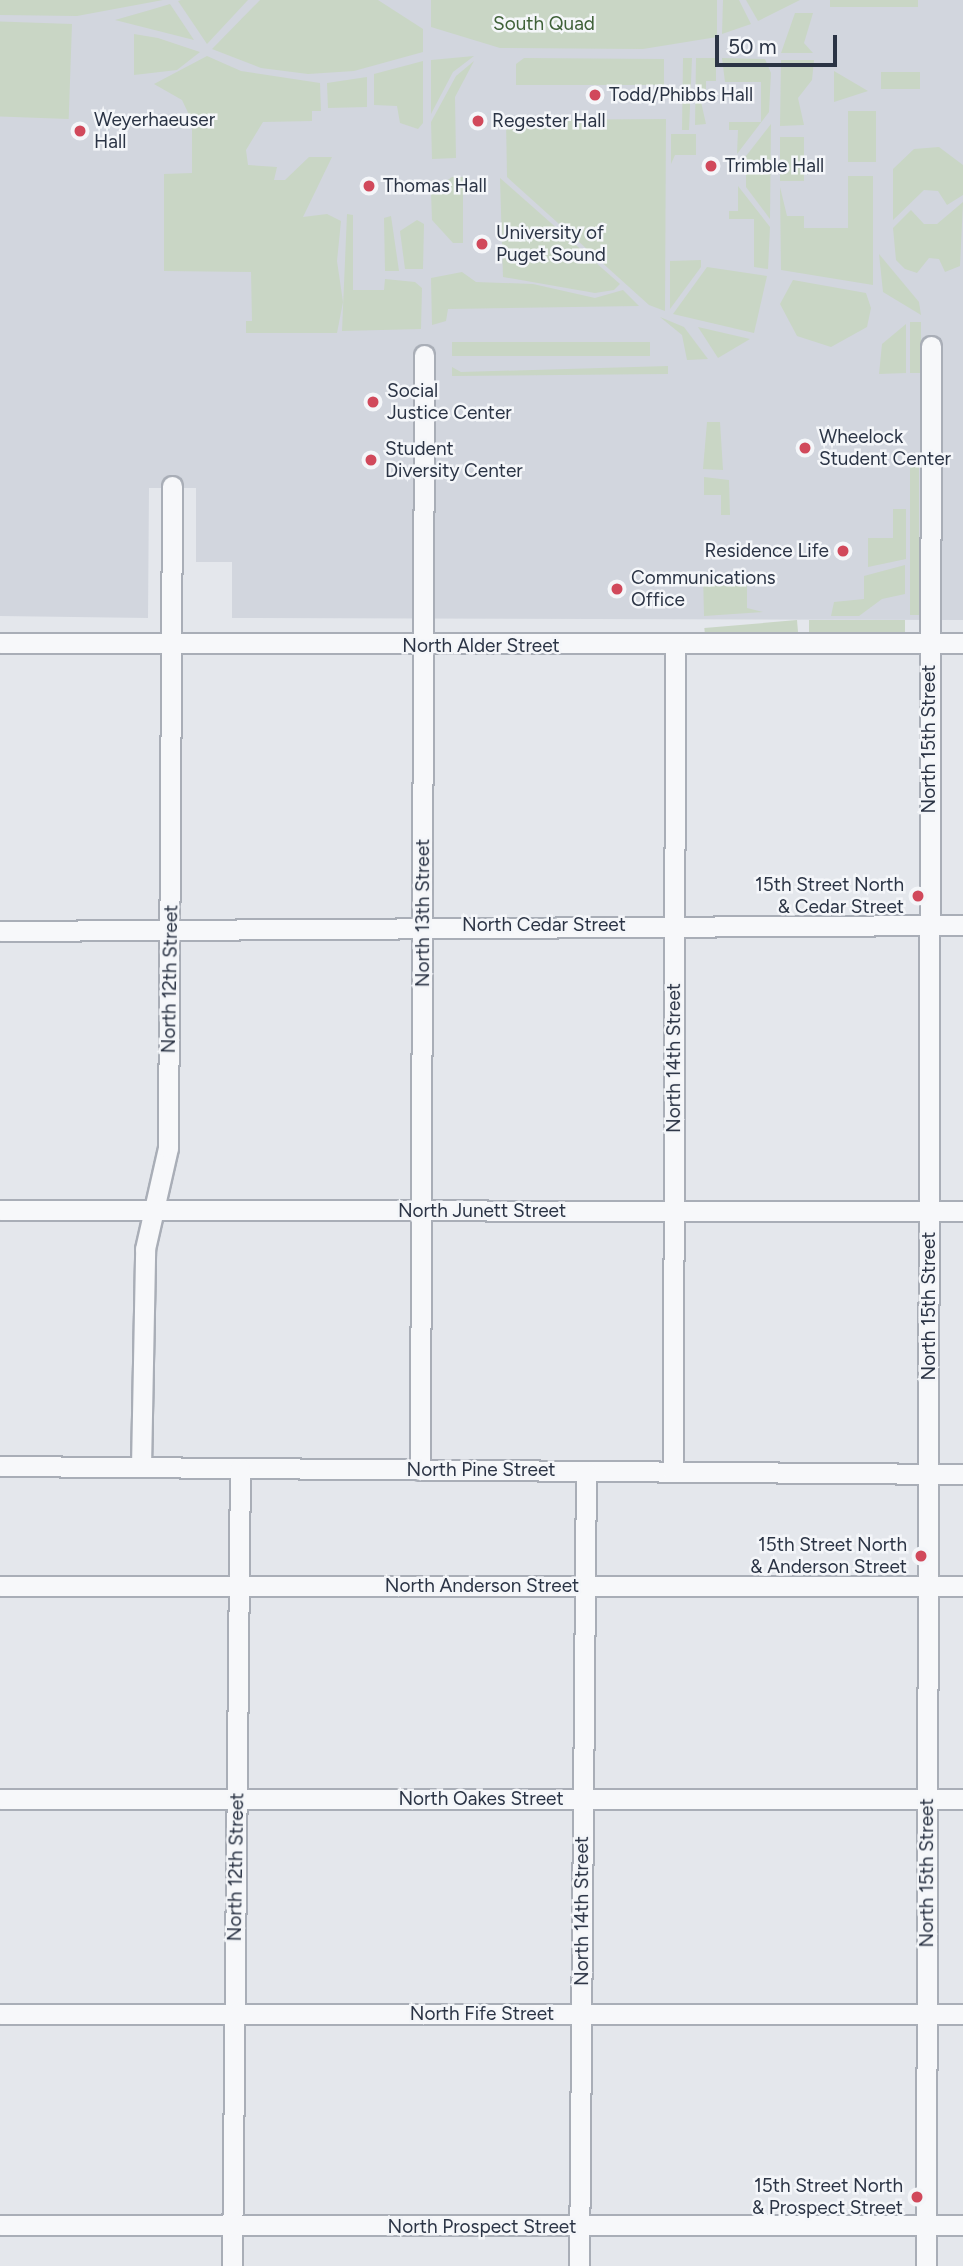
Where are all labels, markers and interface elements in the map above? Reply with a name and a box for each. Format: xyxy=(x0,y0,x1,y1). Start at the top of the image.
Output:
park label: South Quad xyxy=(493,13,595,35)
scale bar xyxy=(718,21,841,65)
text: 50 m xyxy=(728,34,777,59)
place label: Todd/Phibbs Hall xyxy=(609,84,753,106)
marker: Todd/Phibbs Hall xyxy=(587,87,603,103)
place label: Weyerhaeuser Hall xyxy=(94,109,215,153)
place label: Regester Hall xyxy=(492,110,606,132)
marker: Regester Hall xyxy=(470,113,486,129)
marker: Weyerhaeuser Hall xyxy=(72,123,88,139)
place label: Trimble Hall xyxy=(725,155,824,177)
marker: Trimble Hall xyxy=(703,158,719,174)
place label: Thomas Hall xyxy=(383,175,487,197)
marker: Thomas Hall xyxy=(361,178,377,194)
place label: University of Puget Sound xyxy=(496,222,606,266)
marker: University of Puget Sound xyxy=(474,236,490,252)
place label: Social Justice Center xyxy=(387,380,512,424)
marker: Social Justice Center xyxy=(365,394,381,410)
place label: Wheelock Student Center xyxy=(819,426,951,470)
place label: Student Diversity Center xyxy=(385,438,523,482)
marker: Wheelock Student Center xyxy=(797,440,813,456)
marker: Student Diversity Center xyxy=(363,452,379,468)
place label: Residence Life xyxy=(704,540,829,562)
marker: Residence Life xyxy=(835,543,851,559)
place label: Communications Office xyxy=(631,567,776,611)
marker: Communications Office xyxy=(609,581,625,597)
street label: North Alder Street xyxy=(402,635,560,657)
street label: North 15th Street xyxy=(918,664,940,814)
street label: North 13th Street xyxy=(412,839,434,987)
place label: 15th Street North & Cedar Street xyxy=(755,874,904,918)
marker: 15th Street North & Cedar Street xyxy=(910,888,926,904)
street label: North 12th Street xyxy=(157,904,183,1054)
street label: North Cedar Street xyxy=(462,914,626,936)
street label: North 14th Street xyxy=(663,983,685,1133)
street label: North Junett Street xyxy=(398,1200,566,1222)
street label: North 15th Street xyxy=(918,1231,940,1381)
street label: North Pine Street xyxy=(407,1459,555,1481)
place label: 15th Street North & Anderson Street xyxy=(750,1534,907,1578)
marker: 15th Street North & Anderson Street xyxy=(913,1548,929,1564)
street label: North Anderson Street xyxy=(385,1575,579,1597)
street label: North Oakes Street xyxy=(398,1788,564,1810)
street label: North 12th Street xyxy=(223,1792,249,1942)
street label: North 15th Street xyxy=(916,1798,938,1948)
street label: North 14th Street xyxy=(571,1836,593,1986)
street label: North Fife Street xyxy=(410,2003,554,2025)
place label: 15th Street North & Prospect Street xyxy=(752,2175,903,2219)
marker: 15th Street North & Prospect Street xyxy=(909,2189,925,2205)
street label: North Prospect Street xyxy=(388,2216,576,2238)

